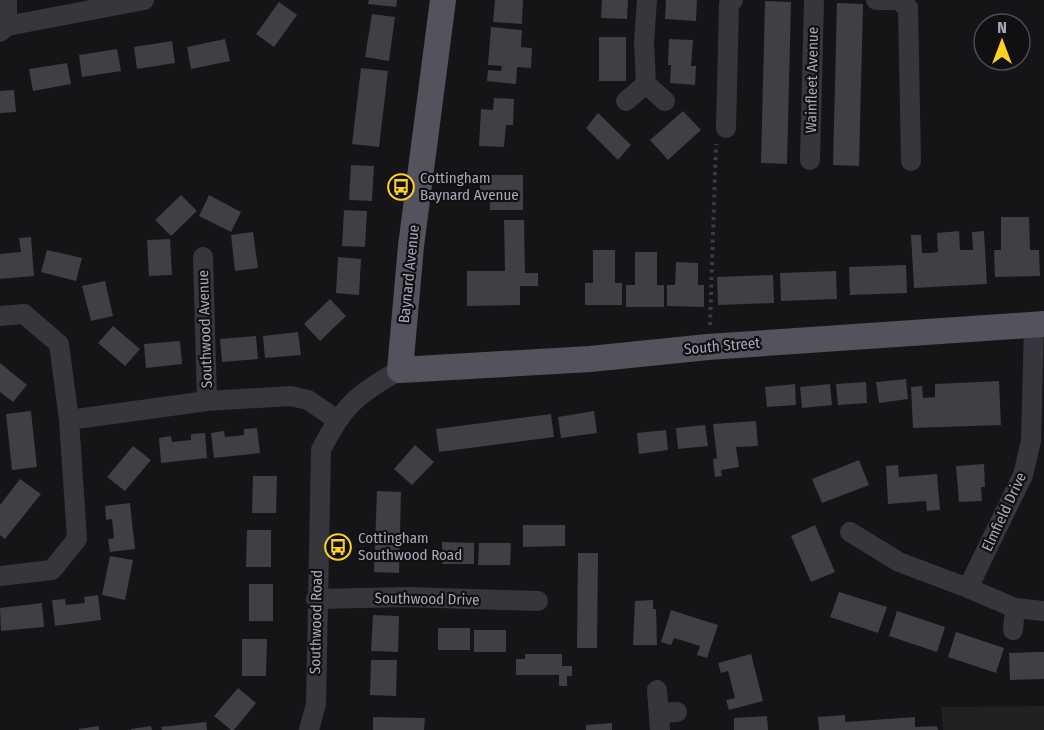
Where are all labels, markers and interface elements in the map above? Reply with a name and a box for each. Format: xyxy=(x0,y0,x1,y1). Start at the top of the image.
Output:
north arrow xyxy=(972,12,1032,72)
text: N xyxy=(997,18,1007,37)
street label: Wainfleet Avenue xyxy=(802,27,822,133)
place label: Cottingham Baynard Avenue xyxy=(420,169,519,204)
bus stop icon: Cottingham Baynard Avenue xyxy=(386,172,416,202)
street label: Baynard Avenue xyxy=(395,224,423,324)
street label: Southwood Avenue xyxy=(194,270,216,388)
street label: South Street xyxy=(683,334,761,358)
street label: Elmfield Drive xyxy=(978,470,1030,554)
place label: Cottingham Southwood Road xyxy=(358,529,462,564)
bus stop icon: Cottingham Southwood Road xyxy=(323,532,353,562)
street label: Southwood Road xyxy=(306,570,326,674)
street label: Southwood Drive xyxy=(374,589,480,609)

